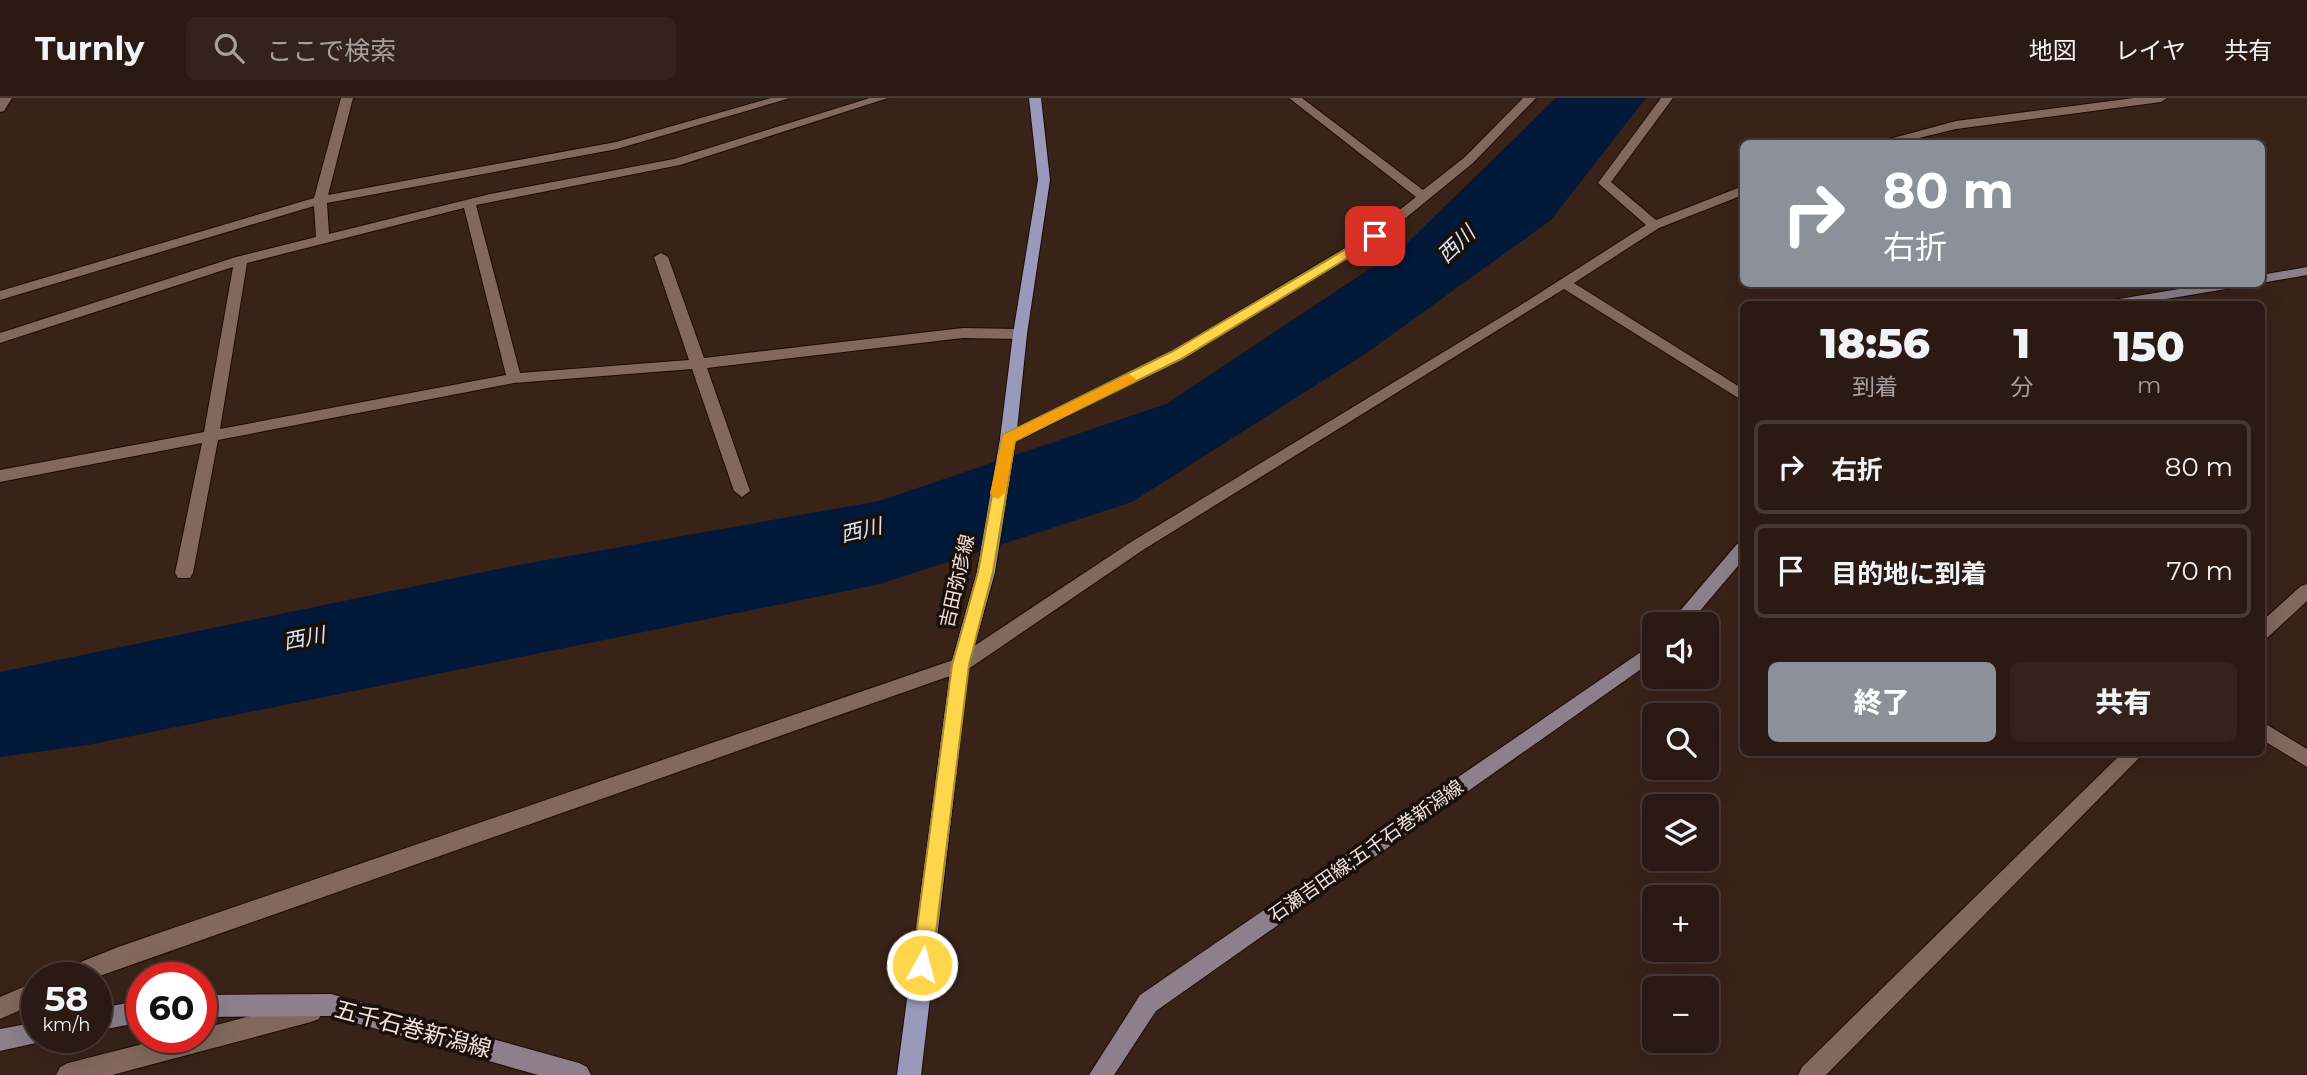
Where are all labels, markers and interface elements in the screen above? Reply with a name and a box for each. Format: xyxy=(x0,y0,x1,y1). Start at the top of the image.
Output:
search box xyxy=(186,17,676,80)
text: Turnly xyxy=(35,28,144,68)
icon: search xyxy=(210,29,248,67)
text: ここで検索 xyxy=(266,35,396,67)
text: 地図 xyxy=(2029,36,2077,65)
text: レイヤ xyxy=(2115,36,2186,65)
text: 共有 xyxy=(2224,36,2272,65)
text: 80 m xyxy=(1883,161,2014,220)
icon: right xyxy=(1768,168,1859,259)
pin xyxy=(1345,206,1405,266)
icon: arrive xyxy=(1356,217,1394,255)
water label: 西川 xyxy=(1432,219,1481,268)
text: 右折 xyxy=(1883,227,1947,266)
text: 18:56 xyxy=(1820,317,1930,369)
text: 1 xyxy=(2013,317,2030,369)
text: 150 xyxy=(2113,320,2185,372)
text: m xyxy=(2137,371,2161,399)
text: 到着 xyxy=(1852,373,1898,401)
text: 分 xyxy=(2010,373,2033,401)
icon: right xyxy=(1772,448,1810,486)
text: 80 m xyxy=(2165,451,2233,483)
text: 右折 xyxy=(1831,454,1883,486)
water label: 西川 xyxy=(838,513,886,547)
street label: 吉田弥彦線 xyxy=(935,532,979,630)
icon: arrive xyxy=(1772,552,1810,590)
text: 70 m xyxy=(2167,555,2233,587)
text: 目的地に到着 xyxy=(1831,558,1987,590)
map controls xyxy=(1642,612,1719,1053)
button: sound xyxy=(1642,612,1719,689)
water label: 西川 xyxy=(281,621,329,654)
button: 終了 xyxy=(1768,662,1996,742)
button: 共有 xyxy=(2010,662,2237,742)
button: search xyxy=(1642,703,1719,780)
street label: 石瀬吉田線;五千石巻新潟線 xyxy=(1264,775,1468,927)
button: layers xyxy=(1642,794,1719,871)
button: + xyxy=(1642,885,1719,962)
position arrow xyxy=(885,928,959,1002)
speed limit sign: 60 xyxy=(126,962,217,1053)
button: − xyxy=(1642,976,1719,1053)
text: 58 xyxy=(45,977,88,1020)
street label: 五千石巻新潟線 xyxy=(332,995,494,1063)
text: km/h xyxy=(42,1014,91,1036)

